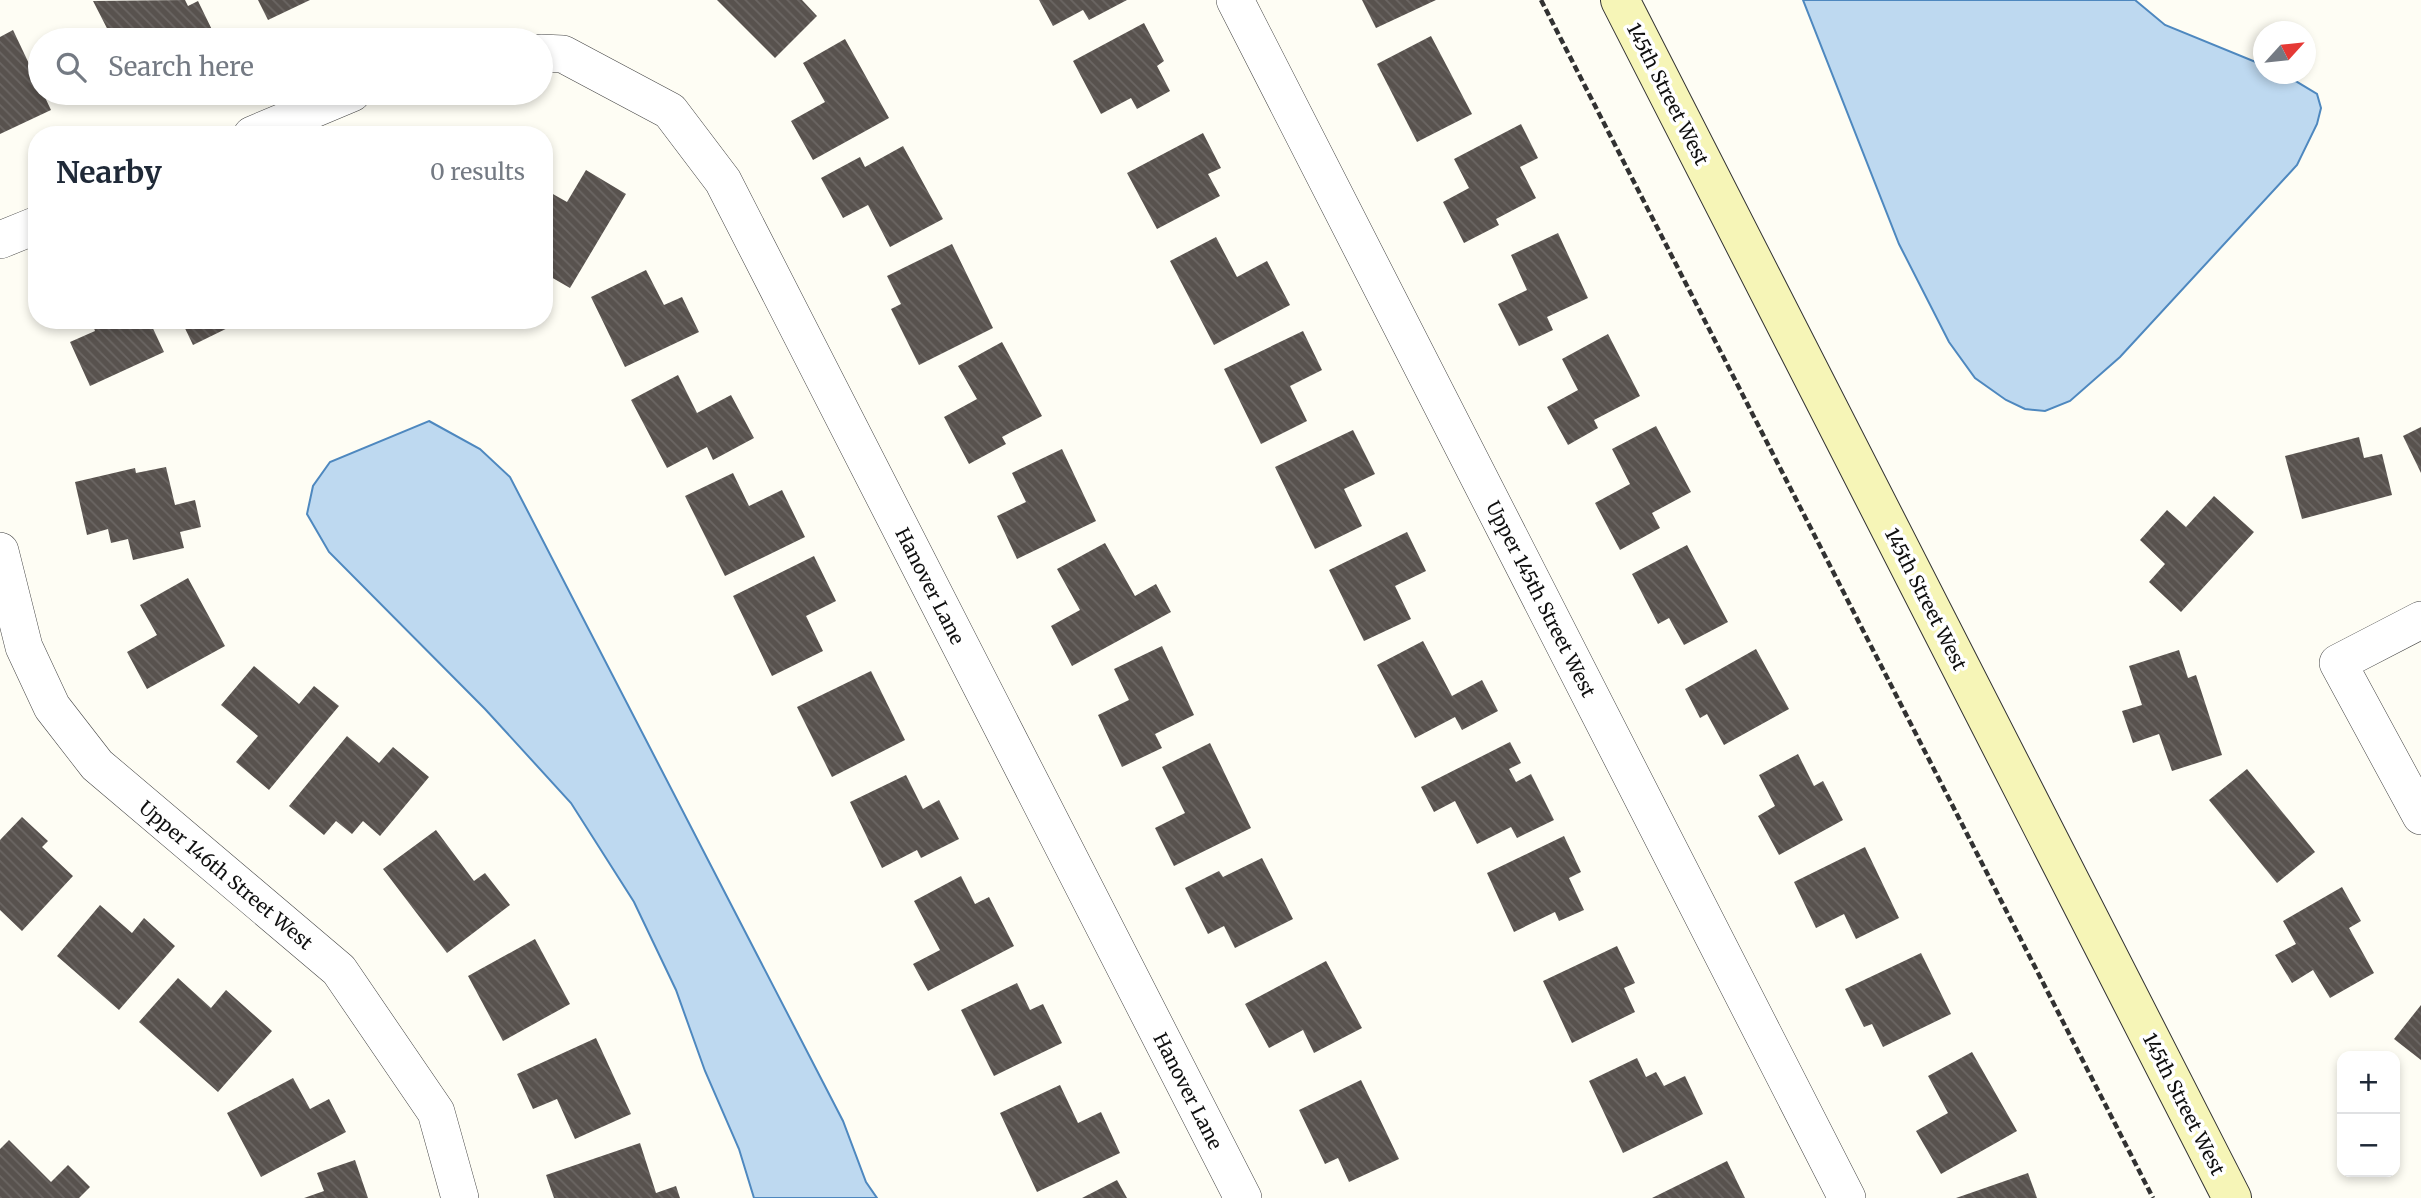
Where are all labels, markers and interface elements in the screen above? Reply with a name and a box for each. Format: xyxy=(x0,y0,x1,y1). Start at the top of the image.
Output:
street label: 145th Street West xyxy=(1622,19,1714,170)
north arrow xyxy=(2253,21,2316,84)
search box xyxy=(28,28,553,105)
icon: search xyxy=(52,48,90,86)
text: Search here xyxy=(108,50,254,83)
text: Nearby xyxy=(56,153,162,191)
text: 0 results xyxy=(430,157,525,186)
street label: Upper 145th Street West xyxy=(1481,497,1601,702)
street label: Hanover Lane xyxy=(890,524,970,648)
street label: 145th Street West xyxy=(1880,524,1972,675)
street label: Upper 146th Street West xyxy=(134,795,318,955)
street label: Hanover Lane xyxy=(1148,1029,1228,1153)
street label: 145th Street West xyxy=(2138,1029,2230,1180)
map controls xyxy=(2337,1051,2400,1177)
button: + xyxy=(2337,1051,2400,1114)
button: − xyxy=(2337,1114,2400,1177)

